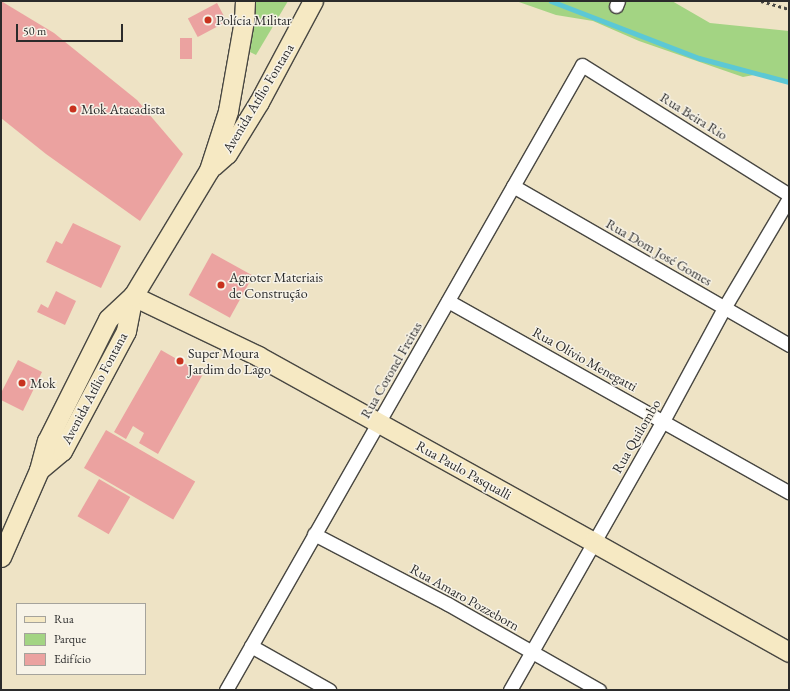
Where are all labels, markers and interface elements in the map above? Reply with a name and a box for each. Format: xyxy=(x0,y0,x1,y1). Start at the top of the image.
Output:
place label: Polícia Militar xyxy=(216,12,292,28)
marker: Polícia Militar xyxy=(203,15,213,25)
scale bar xyxy=(18,16,125,42)
text: 50 m xyxy=(23,23,46,39)
street label: Avenida Atílio Fontana xyxy=(219,40,297,156)
street label: Rua Beira Rio xyxy=(657,89,731,143)
place label: Mok Atacadista xyxy=(81,101,165,117)
marker: Mok Atacadista xyxy=(68,104,78,114)
street label: Rua Dom José Gomes xyxy=(603,215,715,289)
place label: Agroter Materiais de Construção xyxy=(229,269,323,302)
marker: Agroter Materiais de Construção xyxy=(216,280,226,290)
street label: Rua Coronel Freitas xyxy=(357,319,425,421)
street label: Rua Olívio Menegatti xyxy=(530,323,640,395)
street label: Avenida Atílio Fontana xyxy=(57,329,131,447)
place label: Super Moura Jardim do Lago xyxy=(188,345,271,378)
marker: Super Moura Jardim do Lago xyxy=(175,356,185,366)
place label: Mok xyxy=(30,375,56,391)
marker: Mok xyxy=(17,378,27,388)
street label: Rua Quilombo xyxy=(608,396,664,476)
street label: Rua Paulo Pasqualli xyxy=(413,437,515,503)
street label: Rua Amaro Pozzeborn xyxy=(407,560,523,634)
legend xyxy=(16,603,146,675)
text: Rua xyxy=(54,611,74,627)
text: Parque xyxy=(54,631,86,647)
text: Edifício xyxy=(54,651,91,667)

